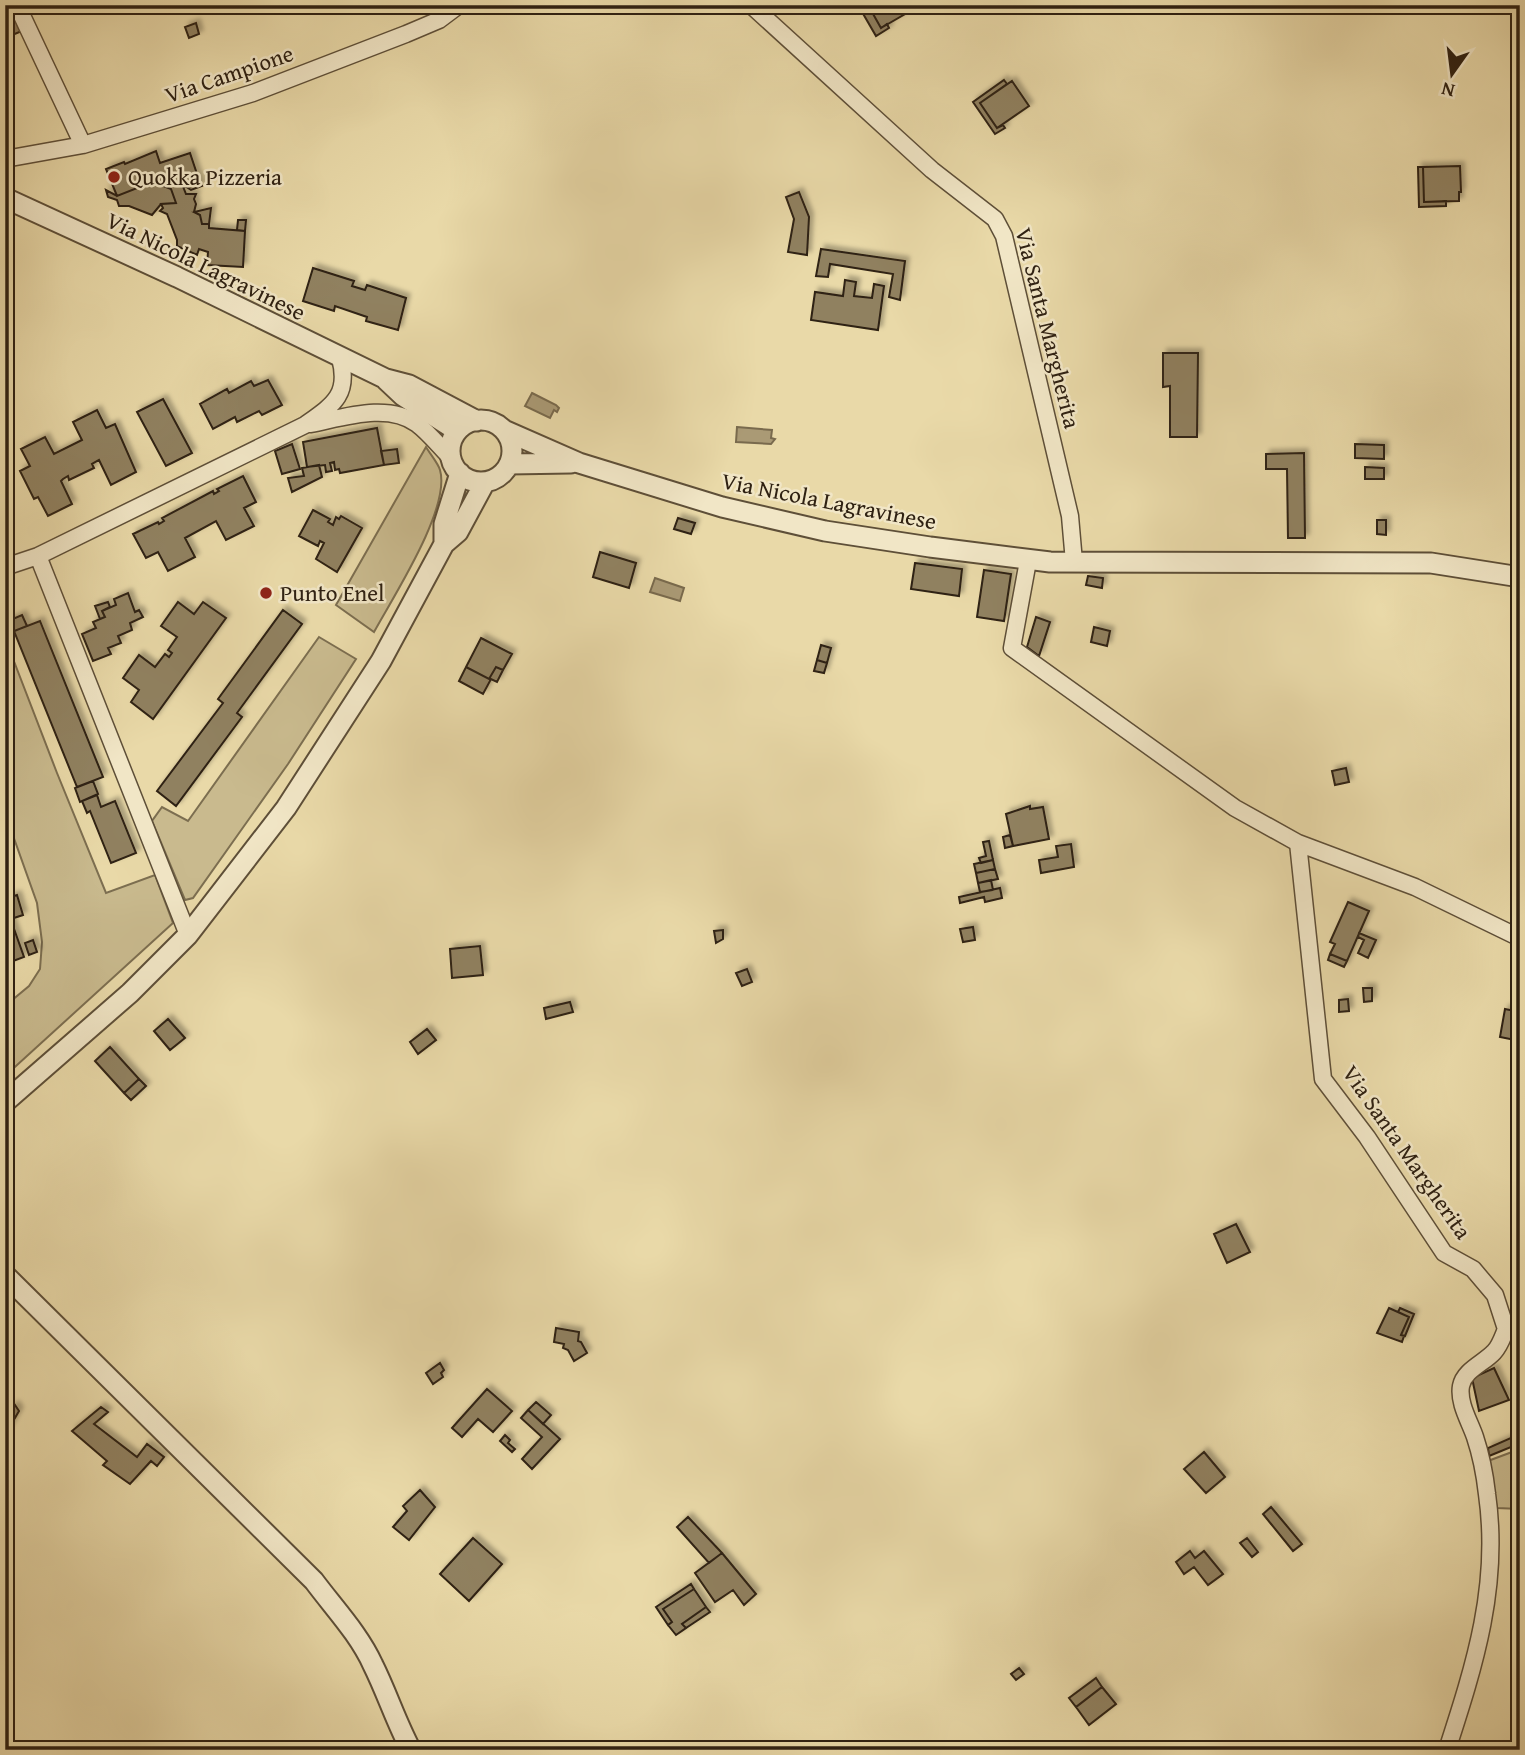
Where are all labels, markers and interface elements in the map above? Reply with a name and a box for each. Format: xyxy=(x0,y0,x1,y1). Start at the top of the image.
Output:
street label: Via Campione xyxy=(160,36,298,111)
north arrow xyxy=(1416,38,1486,108)
text: N xyxy=(1438,75,1457,106)
place label: Quokka Pizzeria xyxy=(128,160,282,193)
marker: Quokka Pizzeria xyxy=(106,169,122,185)
street label: Via Nicola Lagravinese xyxy=(101,203,311,328)
street label: Via Santa Margherita xyxy=(1008,224,1089,432)
street label: Via Nicola Lagravinese xyxy=(719,464,939,538)
place label: Punto Enel xyxy=(280,576,384,609)
marker: Punto Enel xyxy=(258,585,274,601)
street label: Via Santa Margherita xyxy=(1335,1058,1480,1246)

